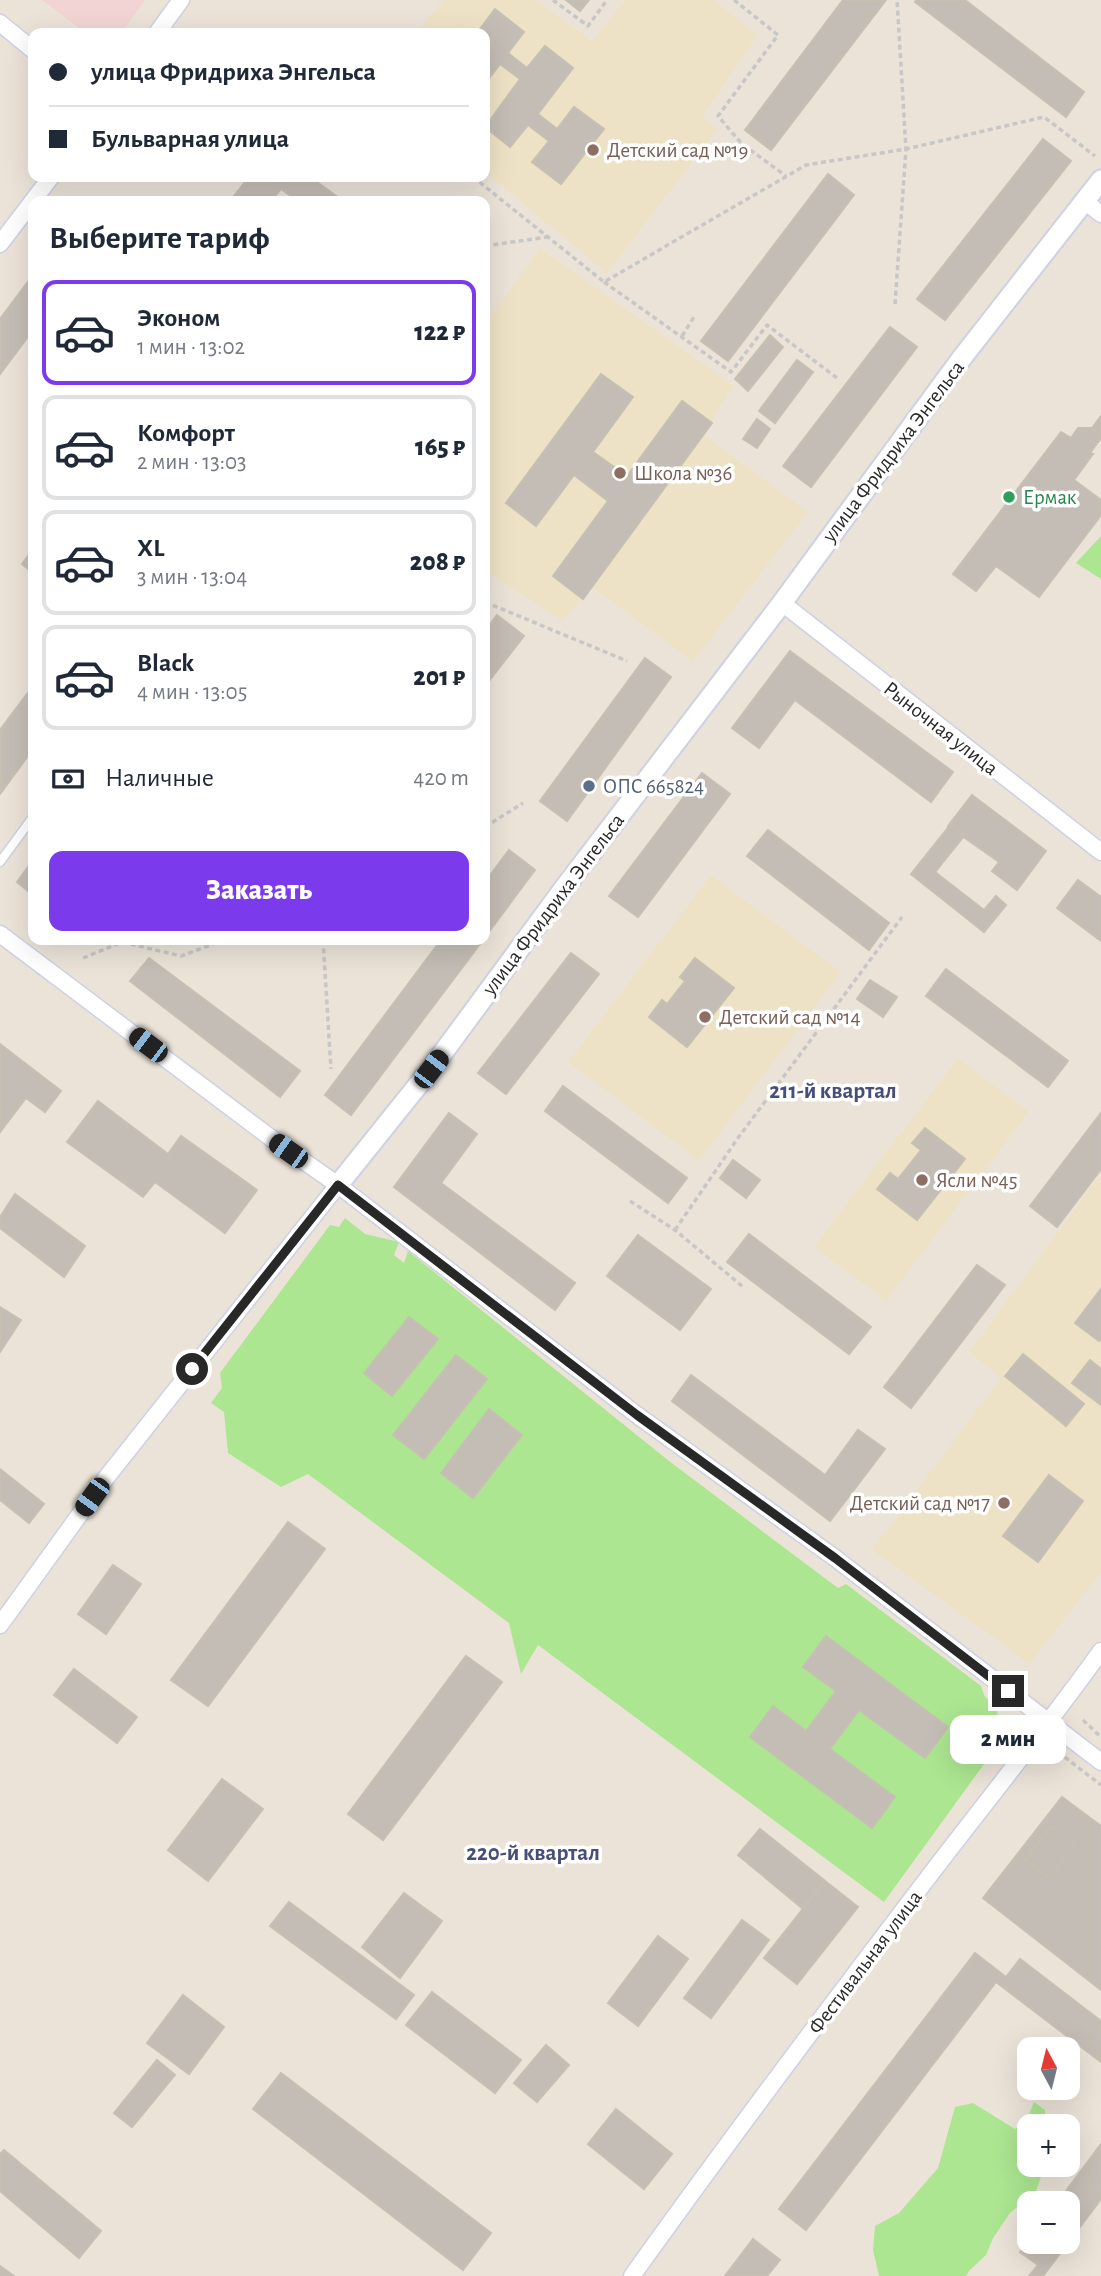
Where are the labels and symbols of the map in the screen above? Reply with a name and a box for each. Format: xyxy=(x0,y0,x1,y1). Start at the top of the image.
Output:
place label: Детский сад №19 xyxy=(607,140,748,161)
marker: Детский сад №19 xyxy=(585,142,601,158)
street label: улица Фридриха Энгельса xyxy=(818,356,969,547)
place label: Школа №36 xyxy=(634,463,732,484)
marker: Школа №36 xyxy=(612,465,628,481)
place label: Ермак xyxy=(1023,487,1077,508)
marker: Ермак xyxy=(1001,489,1017,505)
street label: Рыночная улица xyxy=(880,677,1002,780)
place label: ОПС 665824 xyxy=(603,776,704,797)
marker: ОПС 665824 xyxy=(581,778,597,794)
street label: улица Фридриха Энгельса xyxy=(478,809,629,1000)
place label: Детский сад №14 xyxy=(719,1007,861,1028)
marker: Детский сад №14 xyxy=(697,1009,713,1025)
car xyxy=(125,1024,172,1066)
car xyxy=(410,1046,453,1092)
district label: 211-й квартал xyxy=(769,1080,897,1103)
car xyxy=(265,1130,312,1172)
place label: Ясли №45 xyxy=(936,1170,1018,1191)
marker: Ясли №45 xyxy=(914,1172,930,1188)
route start xyxy=(176,1353,208,1385)
car xyxy=(72,1474,113,1520)
place label: Детский сад №17 xyxy=(850,1493,990,1514)
marker: Детский сад №17 xyxy=(996,1495,1012,1511)
route end xyxy=(992,1675,1024,1707)
callout: 2 мин xyxy=(950,1716,1066,1764)
district label: 220-й квартал xyxy=(466,1842,600,1865)
street label: Фестивальная улица xyxy=(805,1886,926,2038)
north arrow xyxy=(1017,2037,1080,2100)

